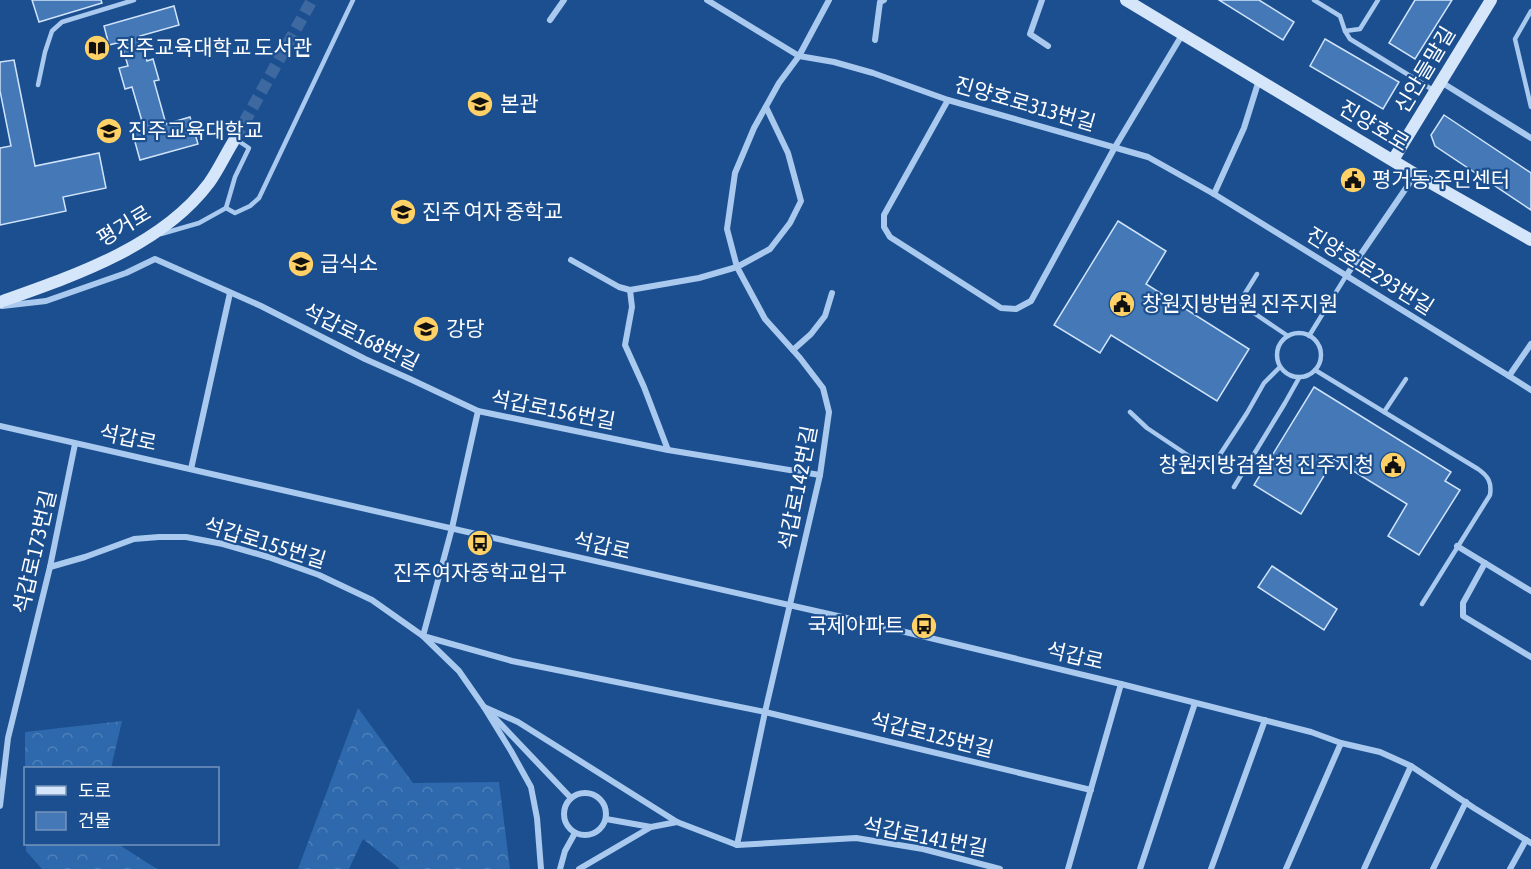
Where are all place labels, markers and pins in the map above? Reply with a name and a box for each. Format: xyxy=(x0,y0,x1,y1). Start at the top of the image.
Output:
library icon: 진주교육대학교 도서관 xyxy=(82,33,112,63)
place label: 진주교육대학교 도서관 xyxy=(116,35,312,59)
school or university icon: 본관 xyxy=(465,89,495,119)
place label: 본관 xyxy=(500,91,539,115)
school or university icon: 진주교육대학교 xyxy=(94,116,124,146)
place label: 진주교육대학교 xyxy=(128,118,263,142)
public building icon: 평거동 주민센터 xyxy=(1338,165,1368,195)
place label: 평거동 주민센터 xyxy=(1372,167,1510,191)
school or university icon: 진주 여자 중학교 xyxy=(388,197,418,227)
place label: 진주 여자 중학교 xyxy=(422,199,563,223)
school or university icon: 급식소 xyxy=(286,249,316,279)
place label: 급식소 xyxy=(320,251,378,275)
public building icon: 창원지방법원 진주지원 xyxy=(1107,289,1137,319)
place label: 창원지방법원 진주지원 xyxy=(1142,291,1338,315)
school or university icon: 강당 xyxy=(411,314,441,344)
place label: 강당 xyxy=(446,316,485,340)
public building icon: 창원지방검찰청 진주지청 xyxy=(1378,450,1408,480)
place label: 창원지방검찰청 진주지청 xyxy=(1159,452,1374,476)
bus stop icon: 진주여자중학교입구 xyxy=(465,528,495,558)
place label: 진주여자중학교입구 xyxy=(393,560,567,584)
bus stop icon: 국제아파트 xyxy=(909,611,939,641)
place label: 국제아파트 xyxy=(807,613,904,637)

